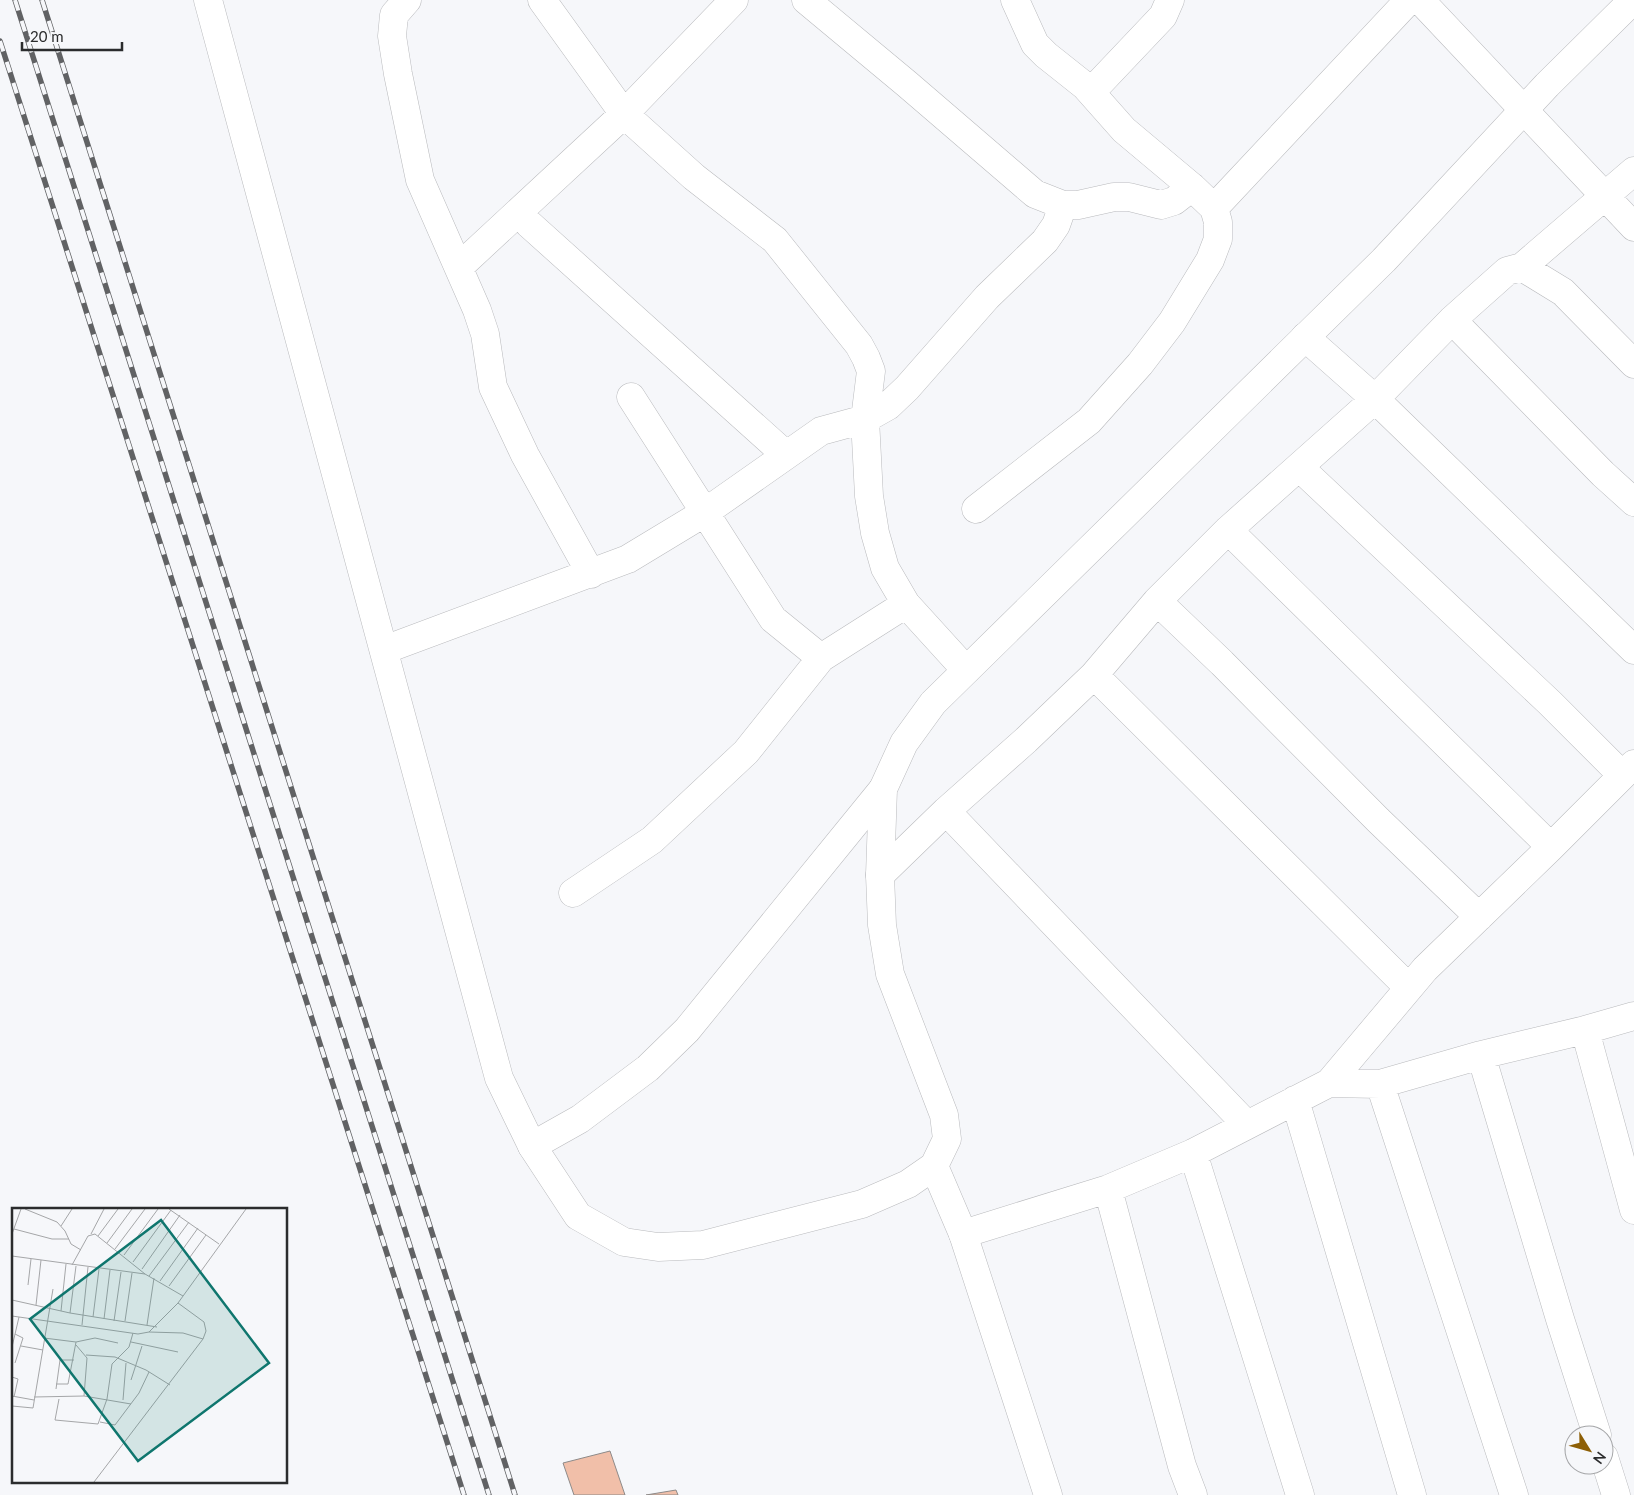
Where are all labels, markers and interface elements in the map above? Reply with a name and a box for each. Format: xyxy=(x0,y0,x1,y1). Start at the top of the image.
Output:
scale bar xyxy=(22,20,122,52)
text: 20 m xyxy=(30,27,64,45)
inset map xyxy=(12,1208,288,1482)
north arrow xyxy=(1564,1425,1614,1475)
text: N xyxy=(1590,1449,1610,1468)

